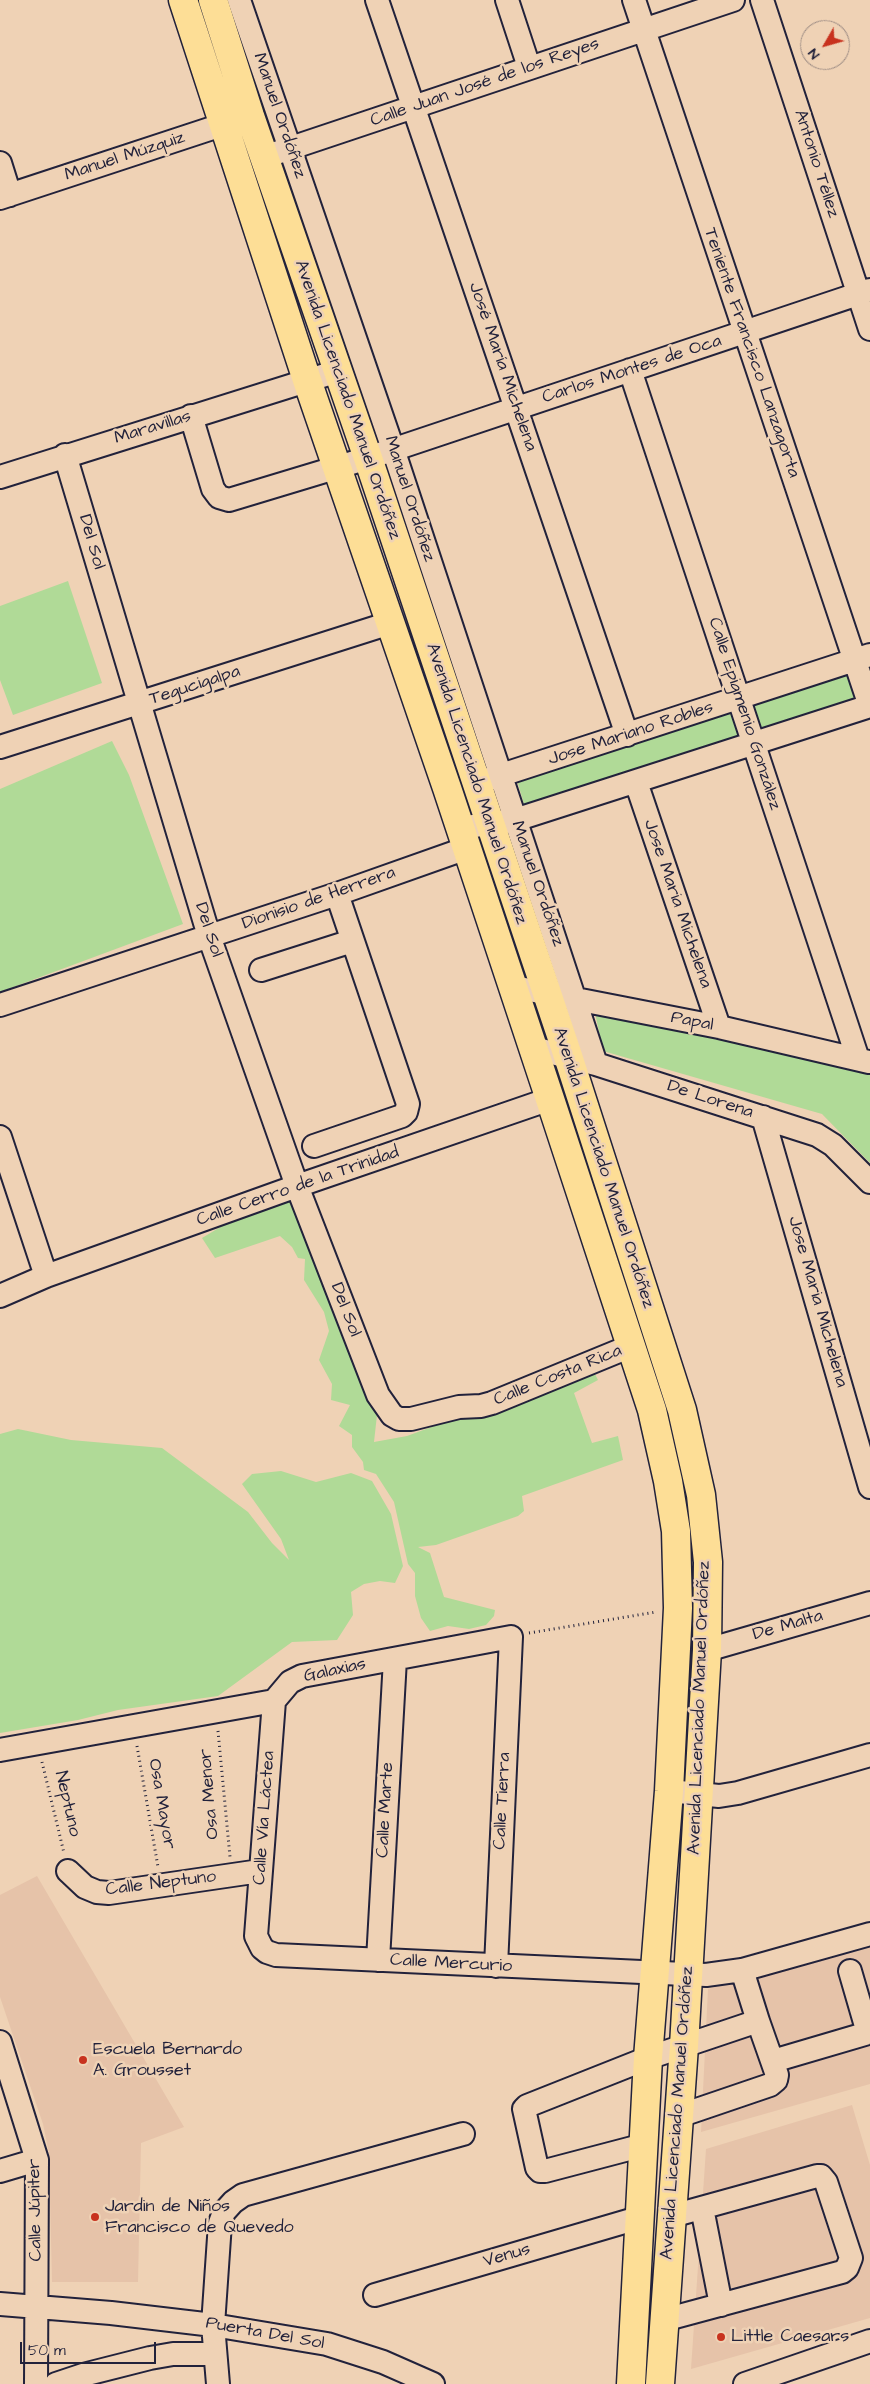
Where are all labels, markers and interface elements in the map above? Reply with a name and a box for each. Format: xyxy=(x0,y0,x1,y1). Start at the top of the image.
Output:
north arrow xyxy=(800,20,850,70)
street label: Calle Juan José de los Reyes xyxy=(368,34,602,132)
text: N xyxy=(803,44,825,63)
street label: Manuel Ordóñez xyxy=(247,51,311,181)
street label: Antonio Téllez xyxy=(788,107,844,221)
street label: Manuel Múzquiz xyxy=(62,127,188,187)
street label: Teniente Francisco Lanzagorta xyxy=(698,225,804,481)
street label: Avenida Licenciado Manuel Ordóñez xyxy=(289,257,405,543)
street label: José María Michelena xyxy=(463,280,541,454)
street label: Carlos Montes de Oca xyxy=(540,331,724,409)
street label: Maravillas xyxy=(112,406,194,450)
street label: Manuel Ordóñez xyxy=(378,433,440,565)
street label: Del Sol xyxy=(73,512,109,572)
street label: Calle Epigmenio González xyxy=(703,615,785,813)
street label: Avenida Licenciado Manuel Ordóñez xyxy=(420,641,532,927)
street label: Tegucigalpa xyxy=(147,661,243,711)
street label: Jose Mariano Robles xyxy=(546,697,716,771)
street label: Jose Maria Michelena xyxy=(638,817,716,991)
street label: Manuel Ordóñez xyxy=(505,819,569,949)
street label: Dionisio de Herrera xyxy=(239,863,399,935)
street label: Del Sol xyxy=(189,900,227,960)
street label: Papal xyxy=(669,1007,715,1037)
street label: Avenida Licenciado Manuel Ordóñez xyxy=(547,1025,659,1311)
street label: De Lorena xyxy=(664,1076,756,1124)
street label: Calle Cerro de la Trinidad xyxy=(194,1142,402,1232)
street label: Jose Maria Michelena xyxy=(782,1214,852,1390)
street label: Del Sol xyxy=(325,1280,365,1340)
street label: Calle Costa Rica xyxy=(491,1340,625,1412)
street label: Avenida Licenciado Manuel Ordóñez xyxy=(684,1561,716,1855)
street label: De Malta xyxy=(750,1606,826,1646)
street label: Galaxias xyxy=(302,1654,368,1688)
street label: Osa Menor xyxy=(195,1748,225,1840)
street label: Calle Vía Láctea xyxy=(250,1750,280,1886)
street label: Calle Tierra xyxy=(490,1752,516,1850)
street label: Osa Mayor xyxy=(142,1757,180,1851)
street label: Calle Marte xyxy=(373,1762,399,1858)
street label: Neptuno xyxy=(49,1769,85,1839)
street label: Calle Neptuno xyxy=(105,1867,217,1901)
street label: Calle Mercurio xyxy=(389,1950,513,1978)
street label: Avenida Licenciado Manuel Ordóñez xyxy=(657,1966,699,2260)
place label: Escuela Bernardo A. Grousset xyxy=(93,2039,242,2082)
marker: Escuela Bernardo A. Grousset xyxy=(77,2054,89,2066)
street label: Calle Júpiter xyxy=(24,2158,48,2262)
place label: Jardin de Niños Francisco de Quevedo xyxy=(105,2196,294,2238)
marker: Jardin de Niños Francisco de Quevedo xyxy=(89,2211,101,2223)
street label: Venus xyxy=(481,2239,533,2273)
street label: Puerta Del Sol xyxy=(204,2313,326,2355)
place label: Little Caesars xyxy=(731,2326,849,2348)
marker: Little Caesars xyxy=(715,2331,727,2343)
scale bar xyxy=(22,2332,159,2364)
text: 50 m xyxy=(28,2340,66,2361)

